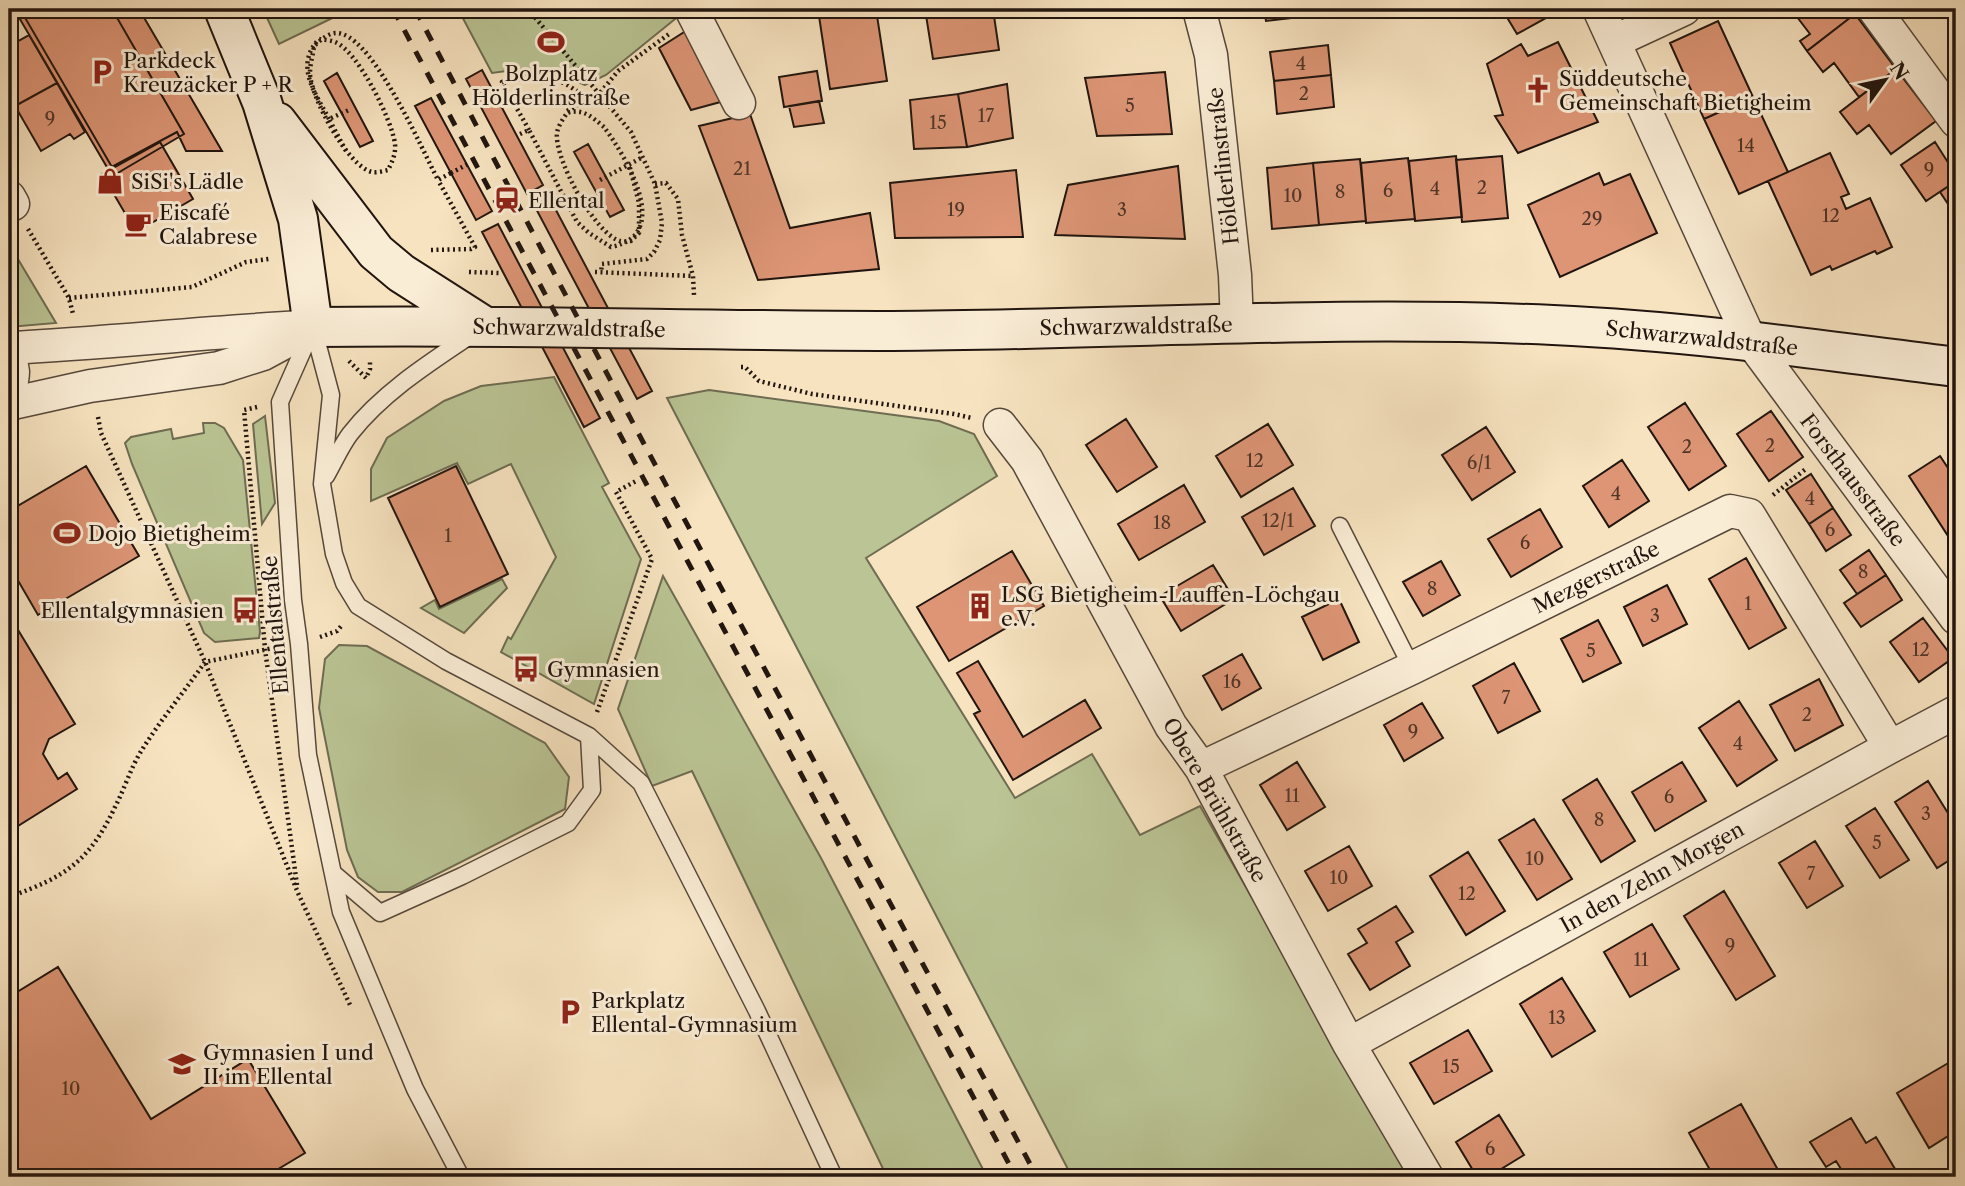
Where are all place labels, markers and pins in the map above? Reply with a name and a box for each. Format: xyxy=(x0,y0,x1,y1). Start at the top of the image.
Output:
sports icon: Bolzplatz Hölderlinstraße xyxy=(536,27,566,57)
place label: Parkdeck Kreuzäcker P + R xyxy=(123,48,295,97)
parking icon: Parkdeck Kreuzäcker P + R xyxy=(87,57,117,87)
place label: Bolzplatz Hölderlinstraße xyxy=(472,61,630,110)
place label: Süddeutsche Gemeinschaft Bietigheim xyxy=(1559,66,1812,115)
church icon: Süddeutsche Gemeinschaft Bietigheim xyxy=(1523,75,1553,105)
shop icon: SiSi's Lädle xyxy=(95,166,125,196)
place label: SiSi's Lädle xyxy=(131,169,244,194)
station icon: Ellental xyxy=(492,185,522,215)
place label: Ellental xyxy=(528,188,605,213)
place label: Eiscafé Calabrese xyxy=(159,200,258,249)
cafe icon: Eiscafé Calabrese xyxy=(123,209,153,239)
sports icon: Dojo Bietigheim xyxy=(52,518,82,548)
place label: Dojo Bietigheim xyxy=(88,521,251,546)
place label: LSG Bietigheim-Lauffen-Löchgau e.V. xyxy=(1001,582,1340,631)
building icon: LSG Bietigheim-Lauffen-Löchgau e.V. xyxy=(965,591,995,621)
bus stop icon: Ellentalgymnasien xyxy=(230,595,260,625)
place label: Ellentalgymnasien xyxy=(40,598,224,623)
bus stop icon: Gymnasien xyxy=(511,654,541,684)
place label: Gymnasien xyxy=(547,657,660,682)
place label: Parkplatz Ellental-Gymnasium xyxy=(591,988,798,1037)
parking icon: Parkplatz Ellental-Gymnasium xyxy=(555,997,585,1027)
place label: Gymnasien I und II im Ellental xyxy=(203,1040,374,1089)
school or university icon: Gymnasien I und II im Ellental xyxy=(167,1049,197,1079)

